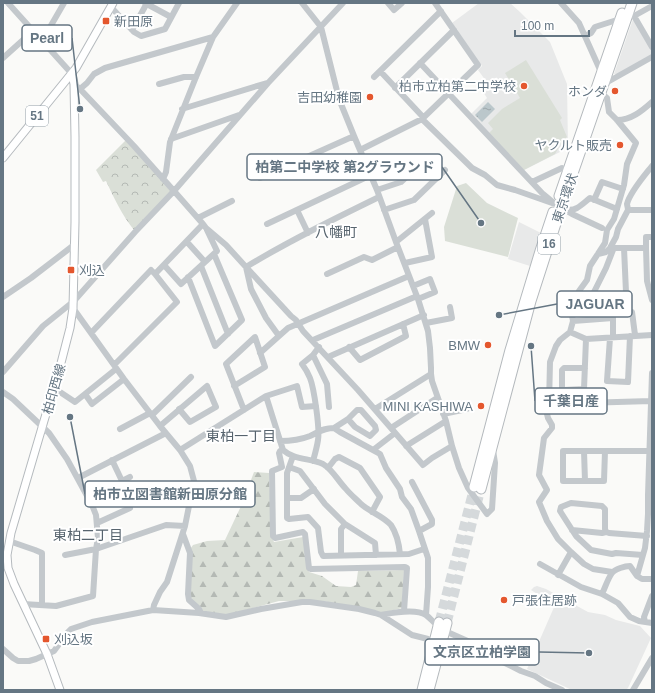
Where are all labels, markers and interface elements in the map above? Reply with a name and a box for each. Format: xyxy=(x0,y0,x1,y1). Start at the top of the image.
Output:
scale bar xyxy=(515,12,589,38)
place label: 新田原 xyxy=(114,14,153,29)
marker: 新田原 xyxy=(101,16,111,26)
text: 100 m xyxy=(521,19,554,33)
callout: Pearl xyxy=(22,25,72,51)
text: Pearl xyxy=(30,30,64,46)
place label: 柏市立柏第二中学校 xyxy=(399,79,516,94)
marker: 柏市立柏第二中学校 xyxy=(519,81,529,91)
place label: ホンダ xyxy=(568,84,607,99)
marker: ホンダ xyxy=(610,86,620,96)
place label: 吉田幼稚園 xyxy=(297,90,362,105)
marker: 吉田幼稚園 xyxy=(365,92,375,102)
road number: 51 xyxy=(26,106,48,126)
place label: ヤクルト販売 xyxy=(534,138,612,153)
marker: ヤクルト販売 xyxy=(615,140,625,150)
callout: 柏第二中学校 第2グラウンド xyxy=(247,154,442,180)
text: 柏第二中学校 第2グラウンド xyxy=(255,159,435,175)
street label: 東京環状 xyxy=(549,171,581,225)
district label: 八幡町 xyxy=(315,224,357,240)
road number: 16 xyxy=(538,234,560,254)
place label: 刈込 xyxy=(79,263,105,278)
marker: 刈込 xyxy=(66,265,76,275)
callout: JAGUAR xyxy=(557,291,632,317)
text: JAGUAR xyxy=(565,296,625,312)
place label: BMW xyxy=(448,338,481,353)
marker: BMW xyxy=(483,340,493,350)
street label: 柏印西線 xyxy=(40,362,68,416)
callout: 千葉日産 xyxy=(535,388,607,414)
text: 千葉日産 xyxy=(543,393,599,409)
place label: MINI KASHIWA xyxy=(382,399,473,414)
marker: MINI KASHIWA xyxy=(476,401,486,411)
district label: 東柏一丁目 xyxy=(206,428,276,444)
callout: 柏市立図書館新田原分館 xyxy=(85,481,255,507)
text: 柏市立図書館新田原分館 xyxy=(93,486,247,502)
district label: 東柏二丁目 xyxy=(53,527,123,543)
place label: 戸張住居跡 xyxy=(512,593,577,608)
marker: 戸張住居跡 xyxy=(499,595,509,605)
place label: 刈込坂 xyxy=(54,632,93,647)
marker: 刈込坂 xyxy=(41,634,51,644)
callout: 文京区立柏学園 xyxy=(425,639,539,665)
text: 文京区立柏学園 xyxy=(433,644,531,660)

